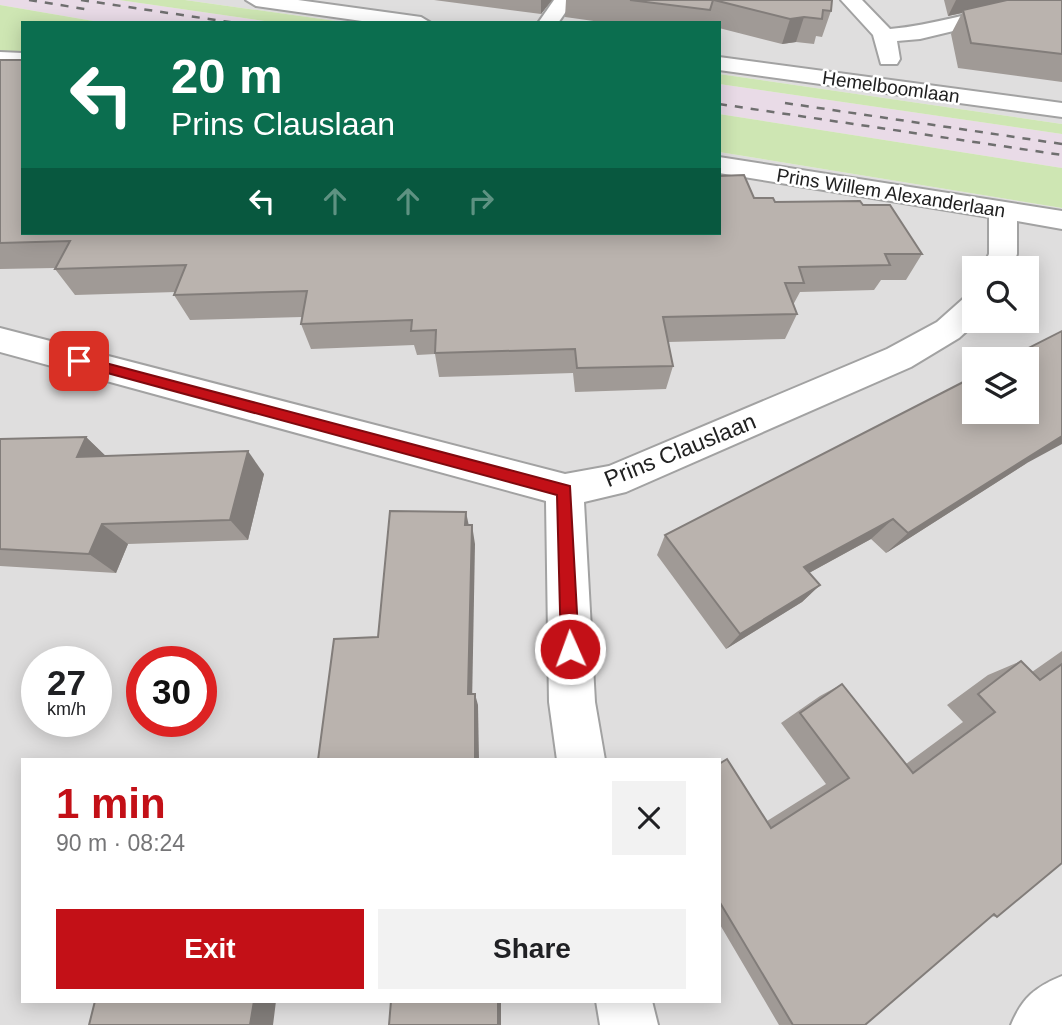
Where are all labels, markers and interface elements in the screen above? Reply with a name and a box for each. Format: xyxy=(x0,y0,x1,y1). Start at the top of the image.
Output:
icon: left xyxy=(56,49,147,140)
text: 20 m xyxy=(171,49,283,103)
street label: Hemelboomlaan xyxy=(821,67,961,107)
text: Prins Clauslaan xyxy=(171,106,395,142)
street label: Prins Willem Alexanderlaan xyxy=(775,165,1007,221)
icon: left xyxy=(243,182,281,220)
icon: ahead xyxy=(316,182,354,220)
icon: ahead xyxy=(389,182,427,220)
icon: right xyxy=(462,182,500,220)
map controls xyxy=(962,256,1039,424)
button: search xyxy=(962,256,1039,333)
pin xyxy=(49,331,109,391)
icon: arrive xyxy=(60,342,98,380)
button: layers xyxy=(962,347,1039,424)
street label: Prins Clauslaan xyxy=(600,408,760,492)
position arrow xyxy=(533,612,607,686)
speed limit sign: 30 xyxy=(126,646,217,737)
text: 27 xyxy=(47,663,86,702)
text: km/h xyxy=(47,699,86,719)
text: 1 min xyxy=(56,780,166,827)
button: close xyxy=(612,781,686,855)
text: 90 m · 08:24 xyxy=(56,830,185,856)
button: Exit xyxy=(56,909,364,989)
button: Share xyxy=(378,909,686,989)

